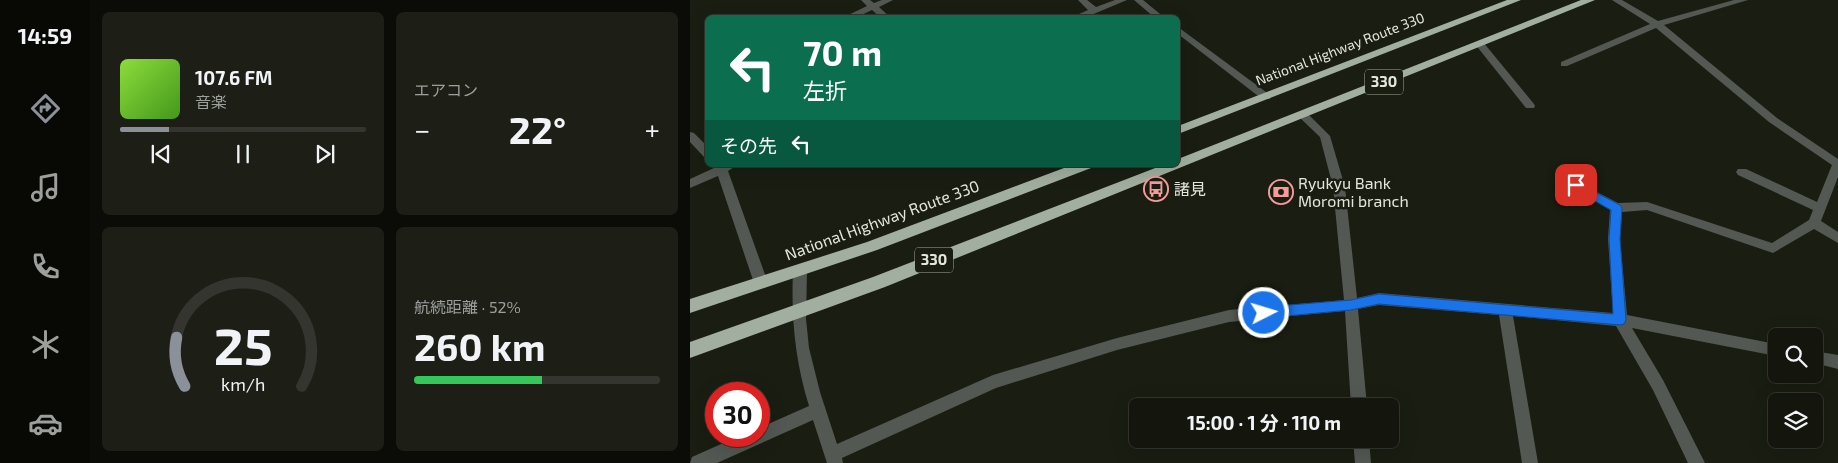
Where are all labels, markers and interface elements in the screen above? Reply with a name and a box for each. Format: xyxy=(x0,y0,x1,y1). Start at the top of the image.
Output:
street label: National Highway Route 330 xyxy=(1253,9,1427,89)
text: 14:59 xyxy=(18,22,72,48)
text: 70 m xyxy=(803,31,882,73)
icon: left xyxy=(720,35,785,100)
text: 107.6 FM xyxy=(195,66,272,89)
road number: 330 xyxy=(1365,70,1403,94)
text: 左折 xyxy=(803,77,847,103)
text: エアコン xyxy=(414,80,478,99)
icon: directions xyxy=(28,91,63,126)
text: 音楽 xyxy=(195,92,227,111)
text: 22° xyxy=(509,106,566,152)
text: − xyxy=(414,112,430,146)
text: + xyxy=(645,112,660,146)
icon: left xyxy=(787,130,815,158)
text: その先 xyxy=(720,134,777,157)
icon: previous xyxy=(147,140,175,168)
icon: pause xyxy=(229,140,257,168)
icon: next xyxy=(311,140,339,168)
pin xyxy=(1555,164,1597,206)
icon: music xyxy=(28,170,63,205)
icon: arrive xyxy=(1562,171,1590,199)
place label: Ryukyu Bank Moromi branch xyxy=(1298,173,1409,210)
street label: National Highway Route 330 xyxy=(782,176,982,264)
bus stop icon: 諸見 xyxy=(1143,176,1169,202)
place label: 諸見 xyxy=(1174,179,1206,198)
bank icon: Ryukyu Bank Moromi branch xyxy=(1268,179,1294,205)
road number: 330 xyxy=(915,248,953,272)
icon: phone xyxy=(28,249,63,284)
position arrow xyxy=(1237,286,1289,338)
text: 航続距離 · 52% xyxy=(414,297,521,316)
text: 25 xyxy=(214,313,272,375)
text: 260 km xyxy=(414,323,545,369)
icon: climate xyxy=(28,327,63,362)
map controls xyxy=(1768,328,1823,448)
button: search xyxy=(1768,328,1823,383)
text: km/h xyxy=(221,373,265,395)
speed limit sign: 30 xyxy=(705,382,770,447)
button: layers xyxy=(1768,393,1823,448)
icon: car xyxy=(28,406,63,441)
text: 15:00 · 1 分 · 110 m xyxy=(1187,411,1341,434)

